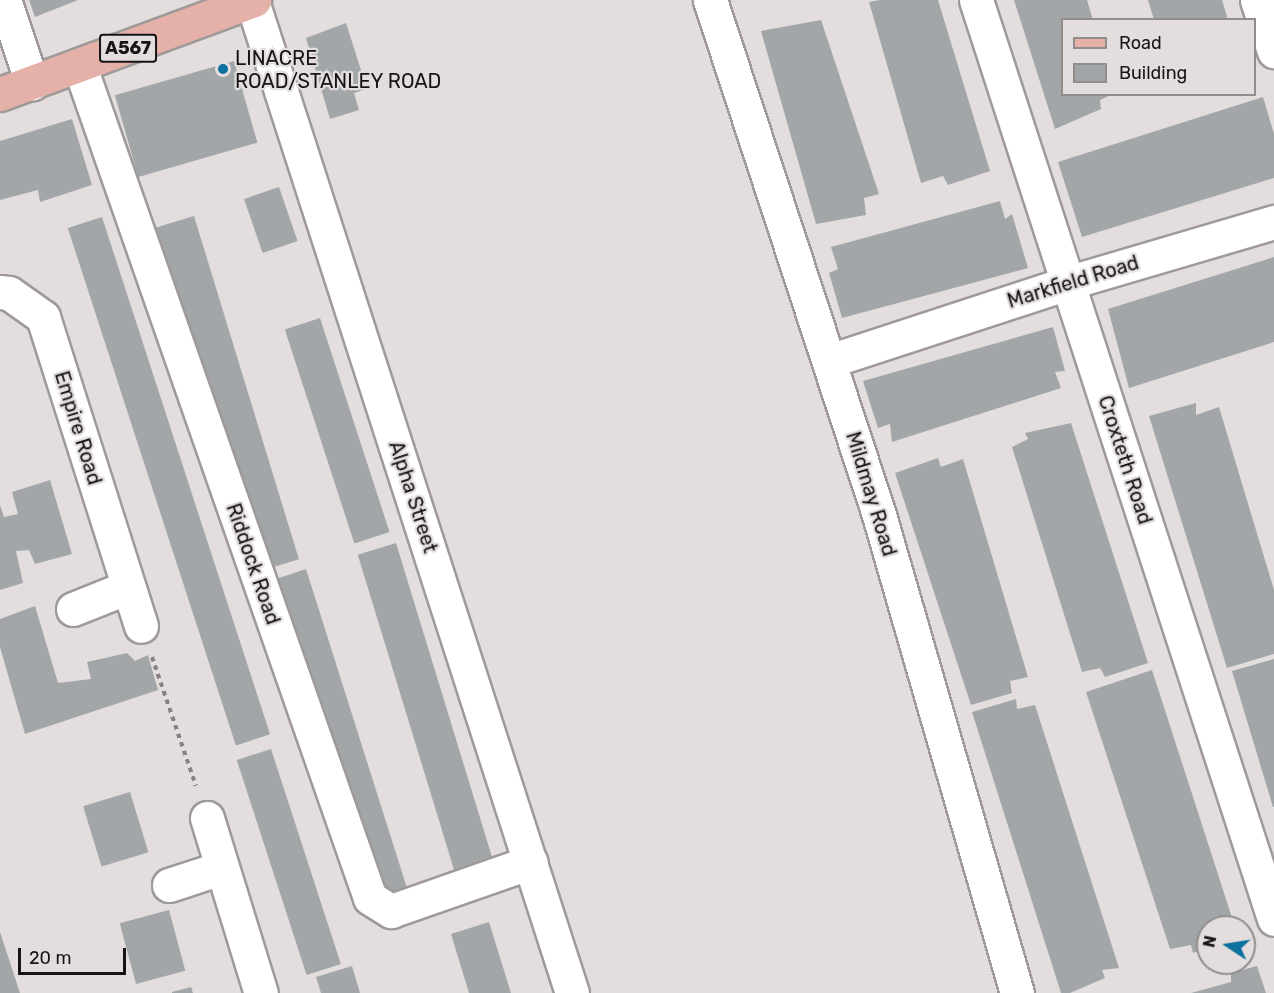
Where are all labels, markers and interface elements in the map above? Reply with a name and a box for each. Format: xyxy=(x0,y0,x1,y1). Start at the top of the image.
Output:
legend xyxy=(1061,18,1256,96)
text: Road xyxy=(1119,32,1162,54)
road number: A567 xyxy=(98,33,158,63)
place label: LINACRE ROAD/STANLEY ROAD xyxy=(235,46,442,93)
marker: LINACRE ROAD/STANLEY ROAD xyxy=(216,62,230,76)
text: Building xyxy=(1119,62,1187,84)
street label: Markfield Road xyxy=(1004,251,1142,313)
street label: Empire Road xyxy=(49,368,107,488)
street label: Croxteth Road xyxy=(1093,393,1157,527)
street label: Mildmay Road xyxy=(841,429,901,559)
street label: Alpha Street xyxy=(384,438,442,556)
street label: Riddock Road xyxy=(221,500,285,628)
north arrow xyxy=(1196,915,1256,975)
text: N xyxy=(1199,934,1220,949)
scale bar xyxy=(21,936,129,974)
text: 20 m xyxy=(29,947,71,969)

